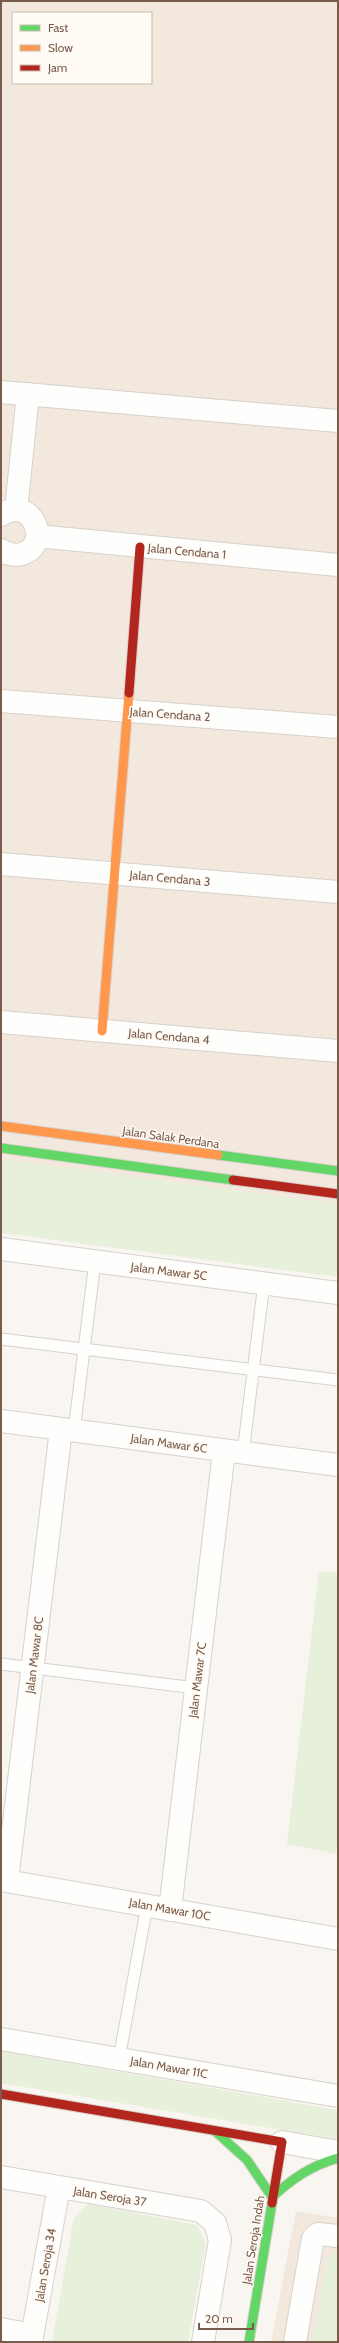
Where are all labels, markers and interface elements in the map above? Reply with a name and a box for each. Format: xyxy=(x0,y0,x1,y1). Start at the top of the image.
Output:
legend xyxy=(12,12,152,84)
text: Fast xyxy=(48,20,68,35)
text: Slow xyxy=(48,40,73,55)
text: Jam xyxy=(47,60,67,75)
street label: Jalan Cendana 1 xyxy=(146,540,227,562)
street label: Jalan Cendana 2 xyxy=(128,704,211,724)
street label: Jalan Cendana 3 xyxy=(128,867,211,889)
street label: Jalan Cendana 4 xyxy=(127,1025,210,1047)
street label: Jalan Salak Perdana xyxy=(121,1123,221,1151)
street label: Jalan Mawar 5C xyxy=(129,1259,208,1283)
street label: Jalan Mawar 6C xyxy=(129,1430,208,1456)
street label: Jalan Mawar 8C xyxy=(22,1616,46,1695)
street label: Jalan Mawar 7C xyxy=(185,1641,209,1720)
street label: Jalan Mawar 10C xyxy=(127,1894,212,1924)
street label: Jalan Mawar 11C xyxy=(128,2053,209,2081)
street label: Jalan Seroja 37 xyxy=(71,2183,148,2209)
street label: Jalan Seroja Indah xyxy=(238,2195,267,2286)
street label: Jalan Seroja 34 xyxy=(31,2227,59,2304)
scale bar xyxy=(199,2305,253,2331)
text: 20 m xyxy=(205,2311,233,2326)

